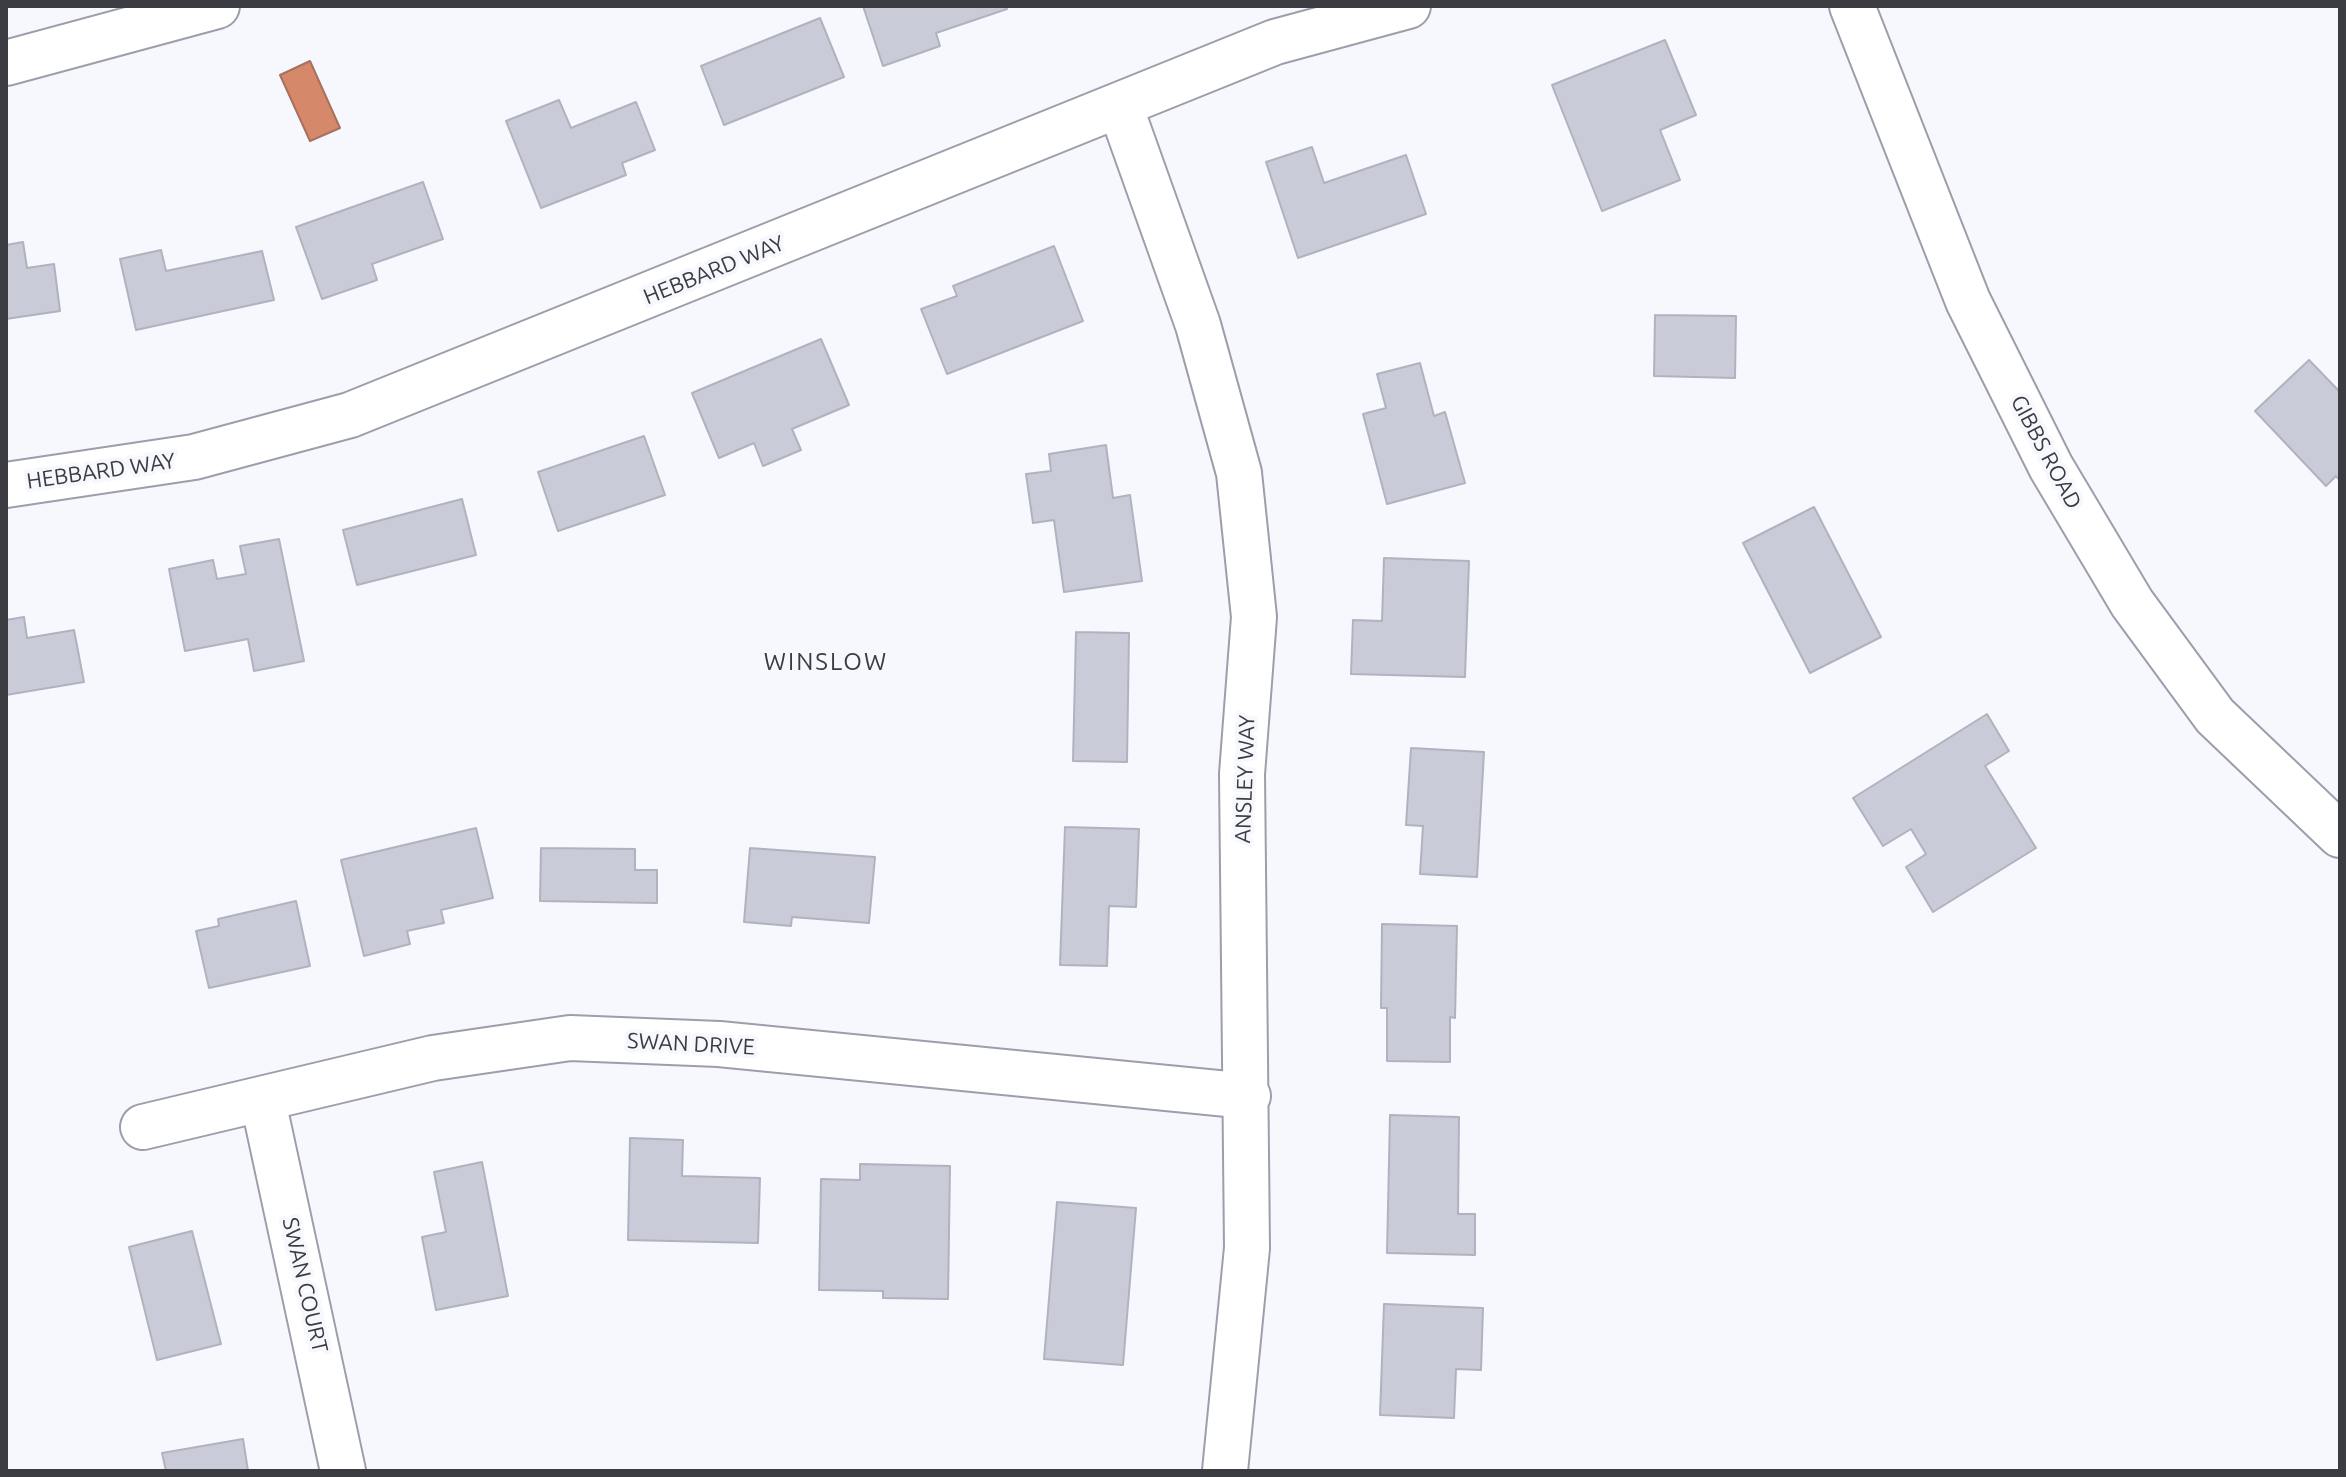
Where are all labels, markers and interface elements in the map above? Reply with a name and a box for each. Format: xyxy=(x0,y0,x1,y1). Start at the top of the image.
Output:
street label: HEBBARD WAY xyxy=(640,230,788,310)
street label: GIBBS ROAD xyxy=(2005,391,2087,513)
street label: HEBBARD WAY xyxy=(25,448,177,494)
district label: WINSLOW xyxy=(764,648,888,676)
street label: ANSLEY WAY xyxy=(1230,714,1260,844)
street label: SWAN DRIVE xyxy=(626,1027,756,1061)
street label: SWAN COURT xyxy=(277,1215,333,1355)

